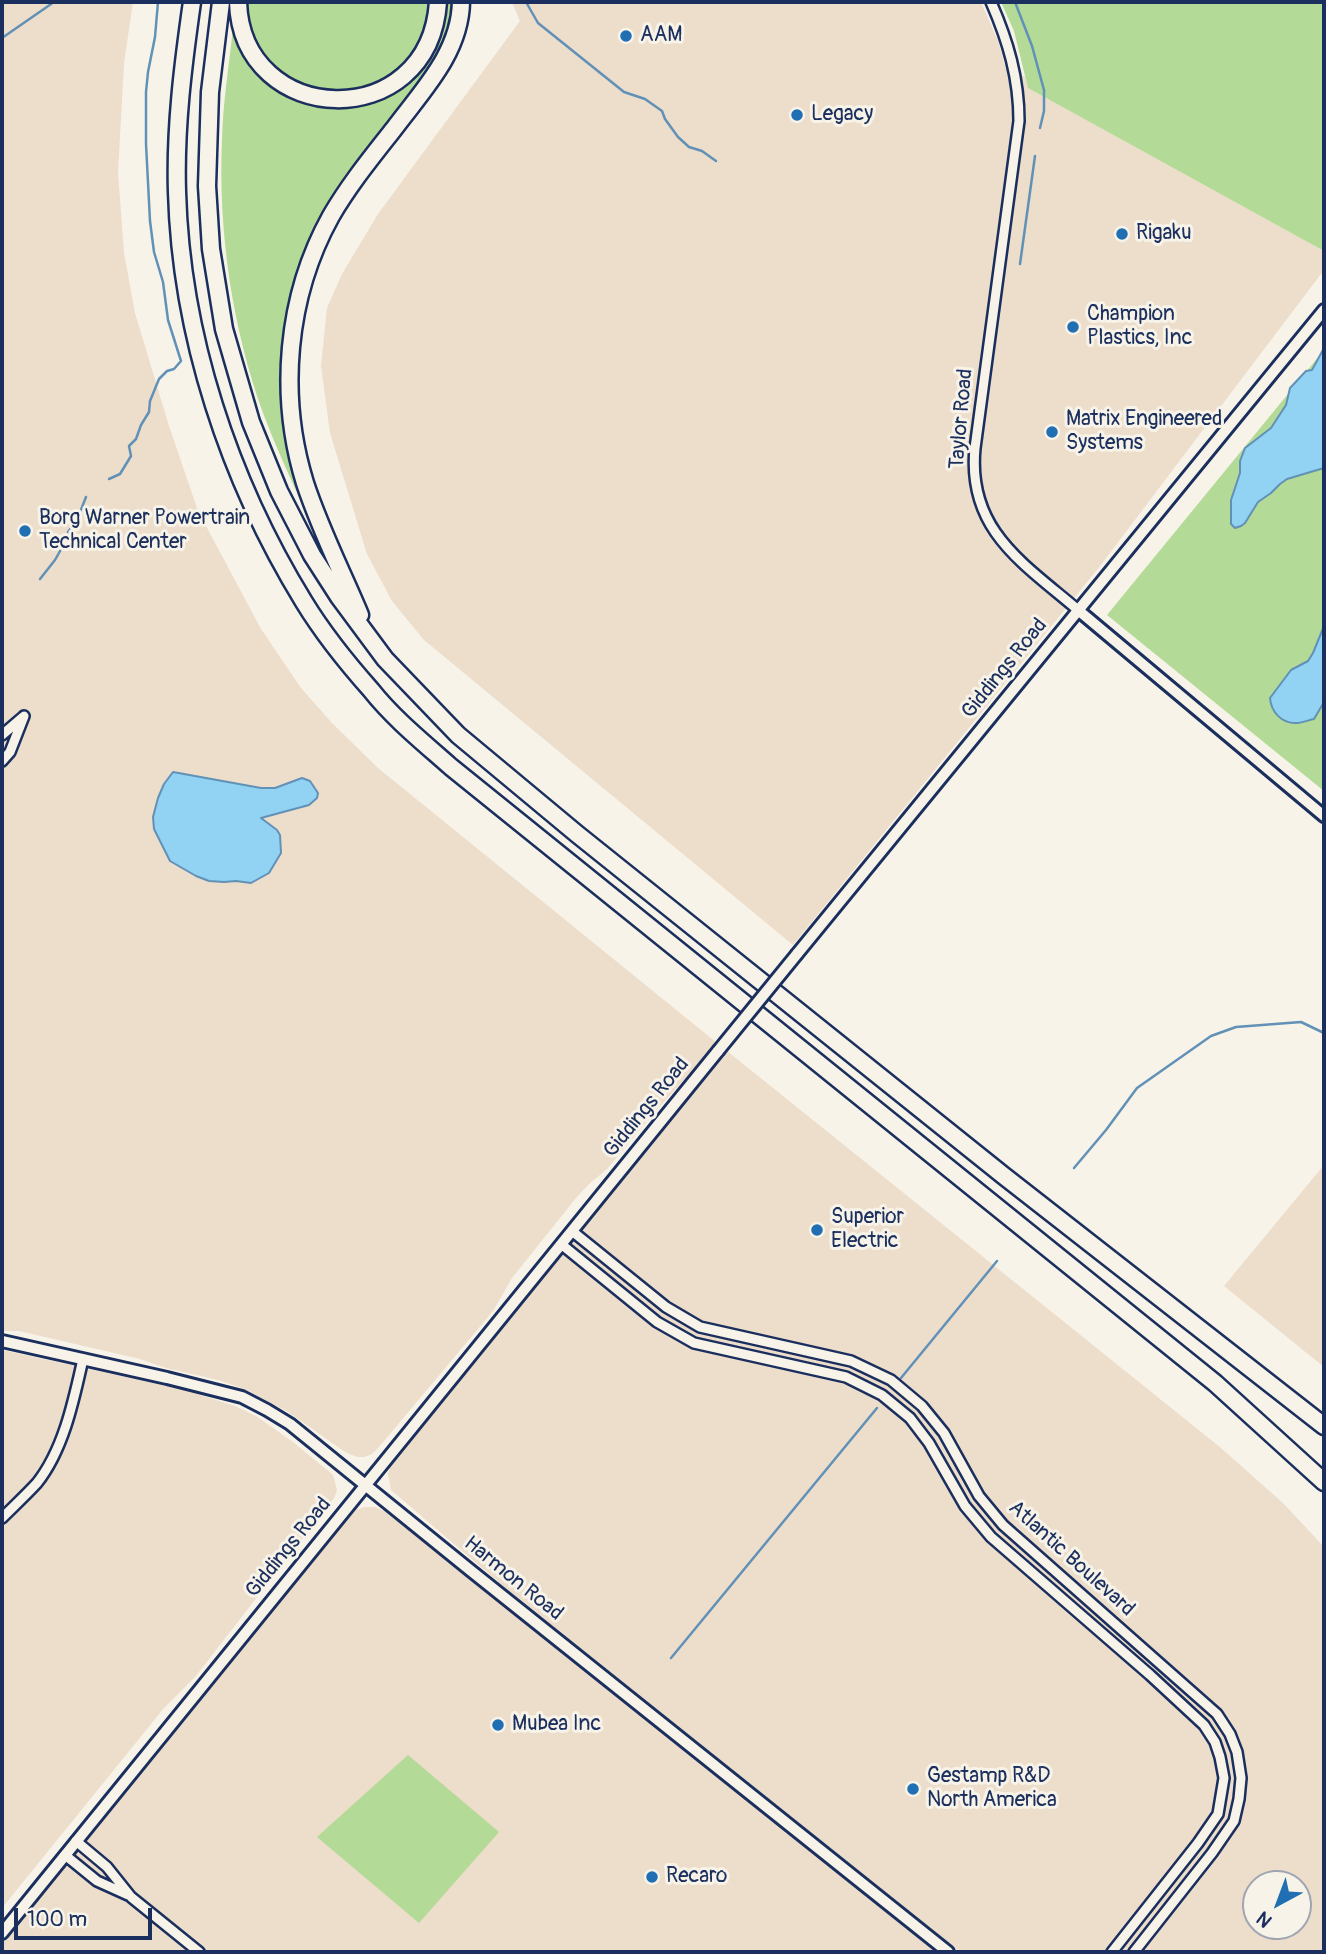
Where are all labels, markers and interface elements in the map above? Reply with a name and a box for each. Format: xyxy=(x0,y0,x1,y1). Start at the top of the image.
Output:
place label: AAM xyxy=(640,23,682,49)
marker: AAM xyxy=(618,28,634,44)
place label: Legacy xyxy=(811,102,873,128)
marker: Legacy xyxy=(789,107,805,123)
place label: Rigaku xyxy=(1136,221,1192,247)
marker: Rigaku xyxy=(1114,226,1130,242)
place label: Champion Plastics, Inc xyxy=(1087,302,1192,352)
marker: Champion Plastics, Inc xyxy=(1065,319,1081,335)
street label: Taylor Road xyxy=(945,368,979,470)
place label: Matrix Engineered Systems xyxy=(1066,407,1222,457)
marker: Matrix Engineered Systems xyxy=(1044,424,1060,440)
place label: Borg Warner Powertrain Technical Center xyxy=(39,506,250,556)
marker: Borg Warner Powertrain Technical Center xyxy=(17,523,33,539)
street label: Giddings Road xyxy=(957,614,1053,724)
street label: Giddings Road xyxy=(599,1053,695,1163)
place label: Superior Electric xyxy=(831,1205,904,1255)
marker: Superior Electric xyxy=(809,1222,825,1238)
street label: Giddings Road xyxy=(241,1493,337,1603)
street label: Atlantic Boulevard xyxy=(1003,1496,1139,1622)
street label: Harmon Road xyxy=(458,1531,568,1627)
place label: Mubea Inc xyxy=(512,1712,601,1738)
marker: Mubea Inc xyxy=(490,1717,506,1733)
place label: Gestamp R&D North America xyxy=(927,1764,1057,1814)
marker: Gestamp R&D North America xyxy=(905,1781,921,1797)
place label: Recaro xyxy=(666,1864,727,1890)
marker: Recaro xyxy=(644,1869,660,1885)
north arrow xyxy=(1242,1870,1312,1940)
scale bar xyxy=(18,1895,156,1939)
text: 100 m xyxy=(27,1906,87,1933)
text: N xyxy=(1252,1906,1277,1933)

